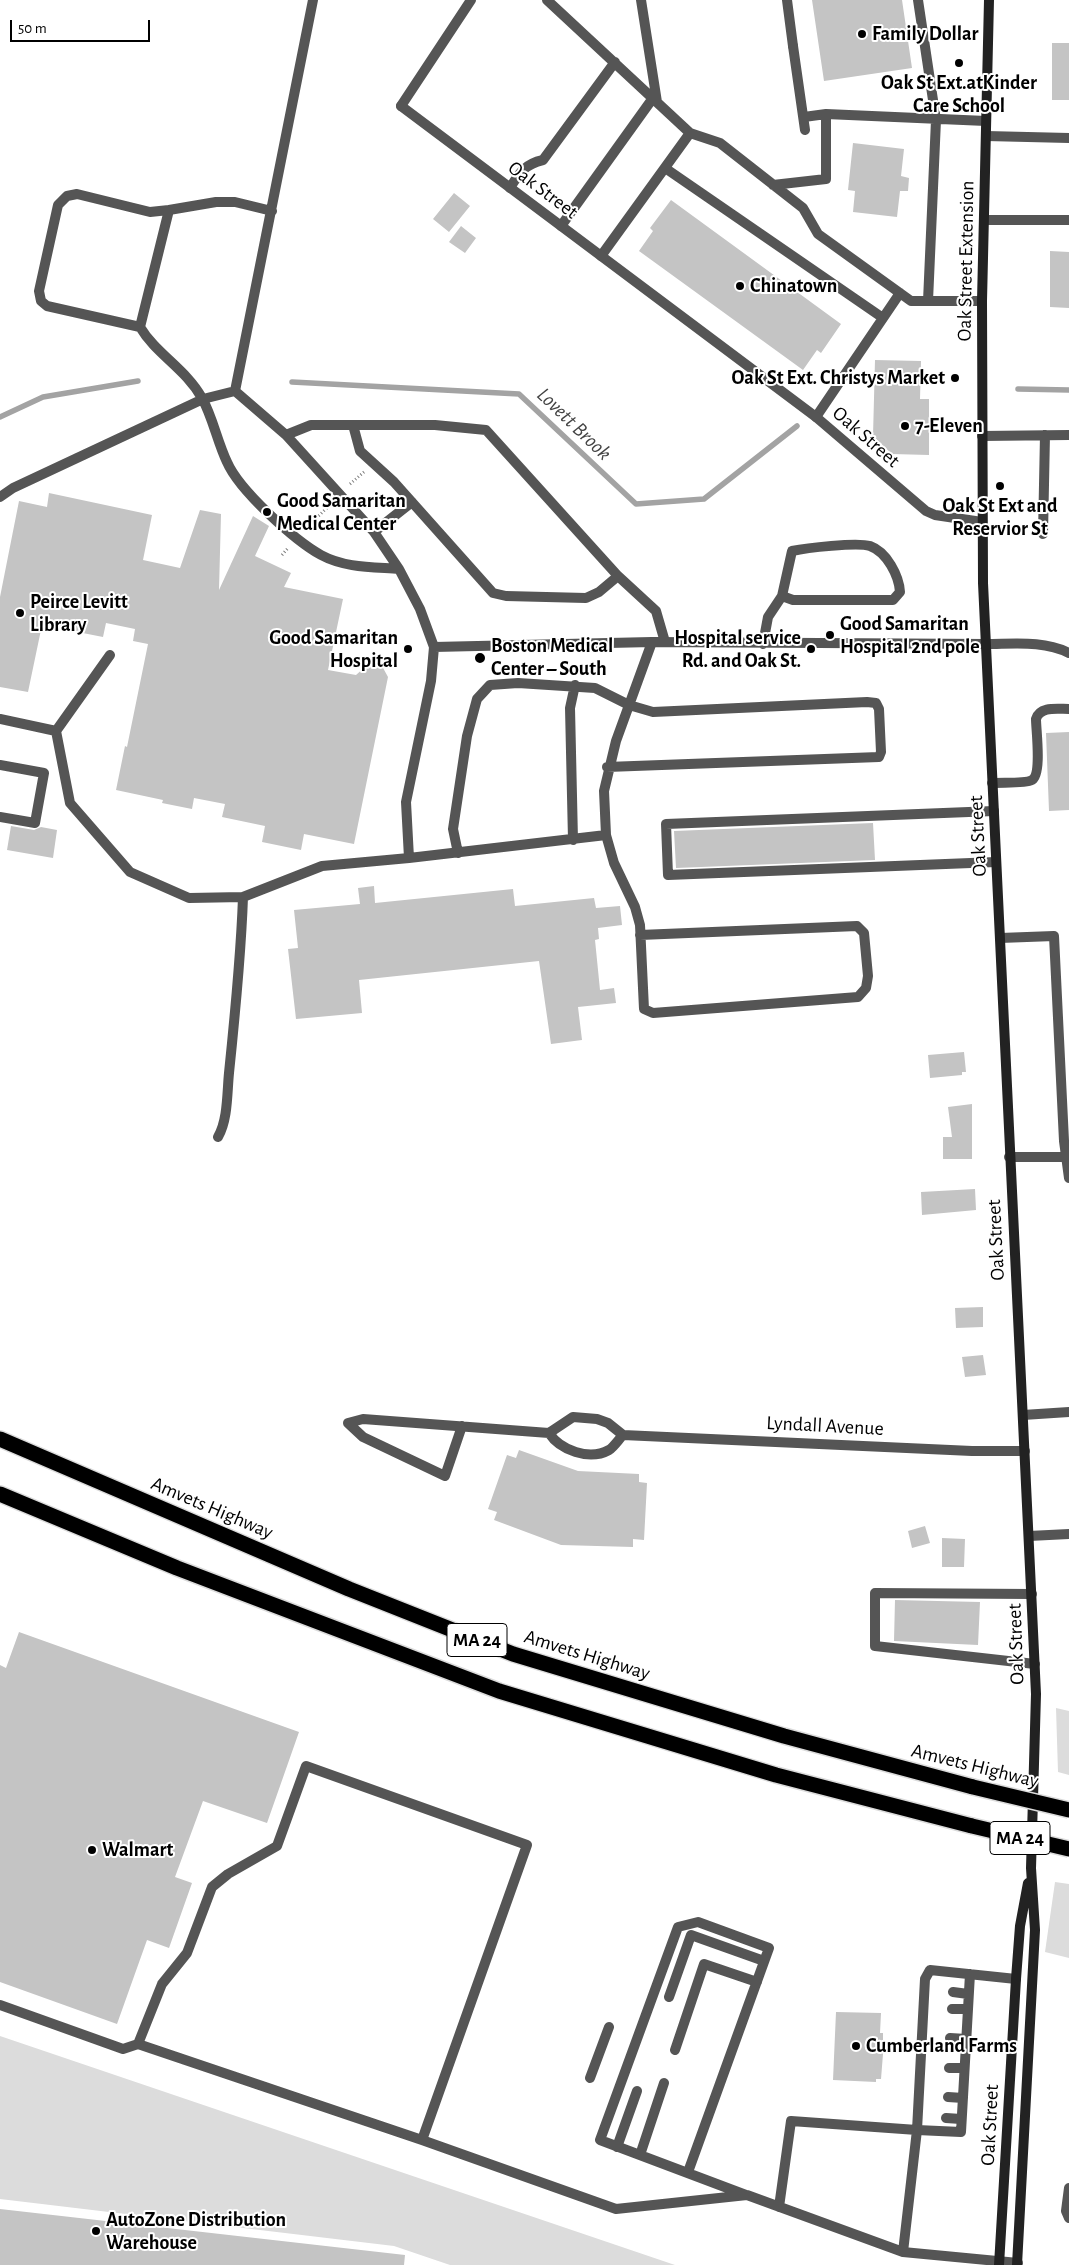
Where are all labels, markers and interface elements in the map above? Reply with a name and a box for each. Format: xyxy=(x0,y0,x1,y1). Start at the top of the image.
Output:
scale bar xyxy=(12,10,152,42)
text: 50 m xyxy=(18,21,47,36)
place label: Family Dollar xyxy=(872,22,979,46)
marker: Family Dollar xyxy=(856,28,868,40)
marker: Oak St Ext.atKinder Care School xyxy=(953,57,965,69)
place label: Oak St Ext.atKinder Care School xyxy=(881,71,1037,118)
street label: Oak Street xyxy=(503,156,583,224)
street label: Oak Street Extension xyxy=(953,180,979,342)
place label: Chinatown xyxy=(750,274,837,298)
marker: Chinatown xyxy=(734,280,746,292)
place label: Oak St Ext. Christys Market xyxy=(731,366,945,390)
marker: Oak St Ext. Christys Market xyxy=(949,372,961,384)
water label: Lovett Brook xyxy=(531,382,617,466)
street label: Oak Street xyxy=(827,401,905,473)
place label: 7-Eleven xyxy=(915,414,983,438)
marker: 7-Eleven xyxy=(899,420,911,432)
marker: Oak St Ext and Reservior St xyxy=(994,480,1006,492)
place label: Good Samaritan Medical Center xyxy=(277,489,406,536)
place label: Oak St Ext and Reservior St xyxy=(943,494,1057,541)
marker: Good Samaritan Medical Center xyxy=(261,506,273,518)
place label: Peirce Levitt Library xyxy=(30,590,128,637)
marker: Peirce Levitt Library xyxy=(14,607,26,619)
place label: Good Samaritan Hospital 2nd pole xyxy=(840,612,980,659)
place label: Good Samaritan Hospital xyxy=(269,626,398,673)
place label: Hospital service Rd. and Oak St. xyxy=(674,626,801,673)
marker: Good Samaritan Hospital 2nd pole xyxy=(824,629,836,641)
place label: Boston Medical Center – South xyxy=(491,634,613,681)
marker: Good Samaritan Hospital xyxy=(402,643,414,655)
marker: Hospital service Rd. and Oak St. xyxy=(805,643,817,655)
marker: Boston Medical Center – South xyxy=(473,651,487,665)
street label: Oak Street xyxy=(964,795,992,877)
street label: Oak Street xyxy=(982,1199,1010,1281)
street label: Lyndall Avenue xyxy=(766,1411,884,1441)
street label: Amvets Highway xyxy=(147,1471,277,1545)
street label: Oak Street xyxy=(1003,1603,1029,1685)
road number: MA 24 xyxy=(447,1624,507,1656)
street label: Amvets Highway xyxy=(521,1624,653,1686)
street label: Amvets Highway xyxy=(909,1739,1041,1793)
road number: MA 24 xyxy=(990,1822,1050,1855)
place label: Walmart xyxy=(102,1838,173,1862)
marker: Walmart xyxy=(86,1844,98,1856)
place label: Cumberland Farms xyxy=(866,2034,1017,2058)
marker: Cumberland Farms xyxy=(850,2040,862,2052)
street label: Oak Street xyxy=(976,2084,1004,2166)
place label: AutoZone Distribution Warehouse xyxy=(106,2208,286,2255)
marker: AutoZone Distribution Warehouse xyxy=(90,2225,102,2237)

